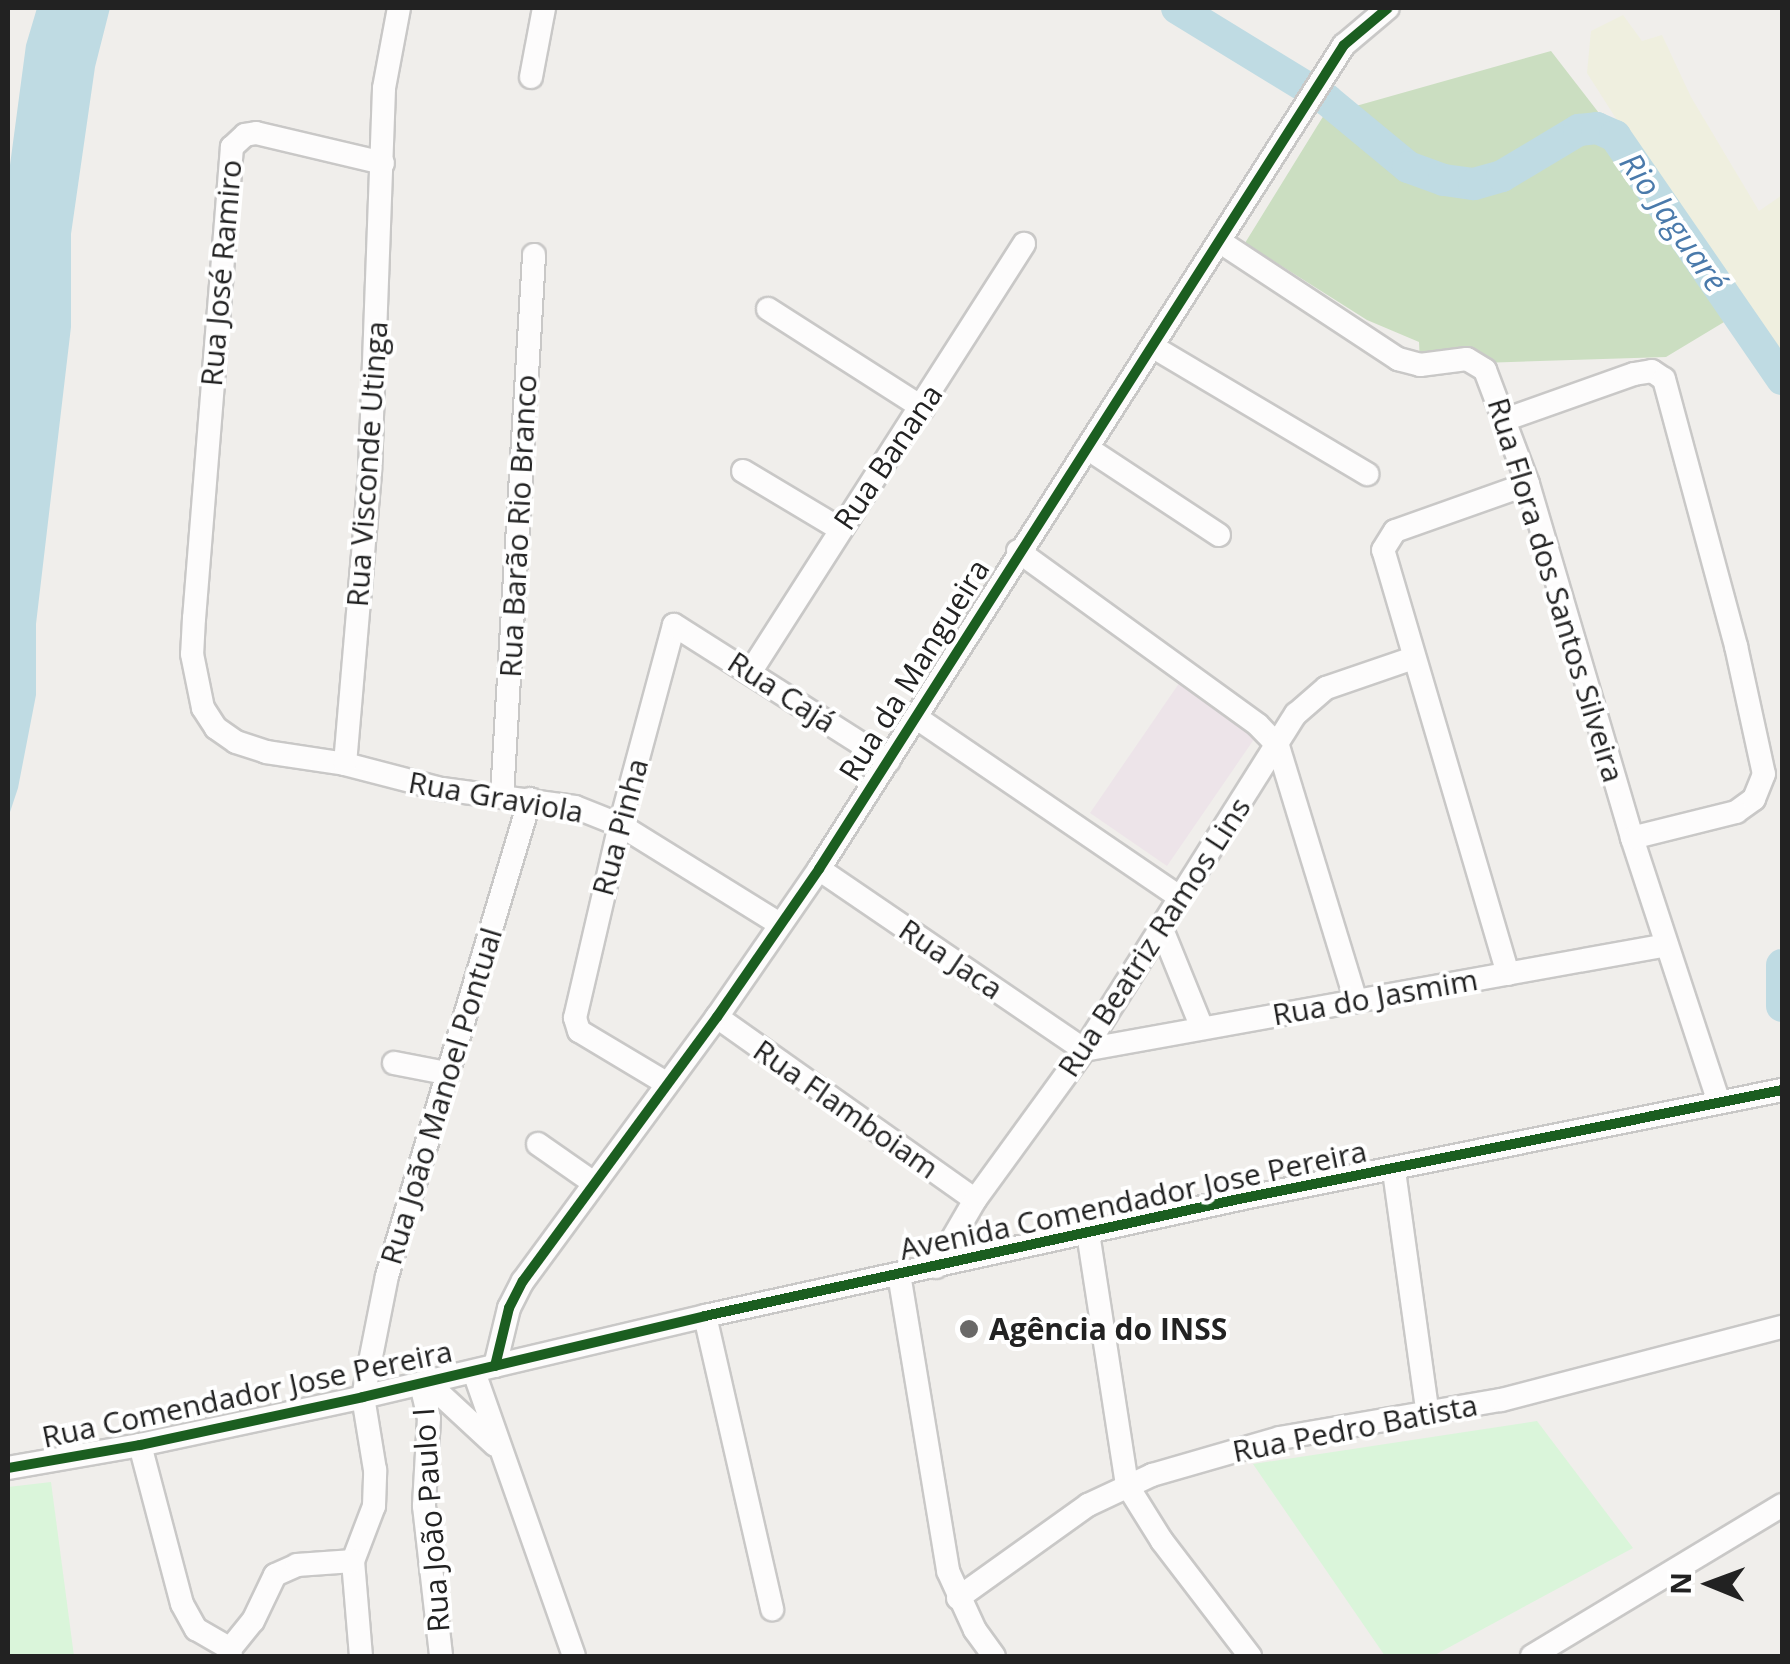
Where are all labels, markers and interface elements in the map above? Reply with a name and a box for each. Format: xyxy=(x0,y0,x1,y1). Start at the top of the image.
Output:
water label: Rio Jaguaré xyxy=(1612,145,1736,299)
street label: Rua José Ramiro xyxy=(193,158,249,388)
street label: Rua Visconde Utinga xyxy=(339,320,395,608)
street label: Rua Barão Rio Branco xyxy=(492,374,544,678)
street label: Rua Banana xyxy=(826,377,950,537)
street label: Rua Flora dos Santos Silveira xyxy=(1480,393,1632,787)
street label: Rua da Mangueira xyxy=(831,553,997,787)
street label: Rua Cajá xyxy=(721,644,843,740)
street label: Rua Pinha xyxy=(584,755,656,899)
street label: Rua Graviola xyxy=(406,764,586,830)
street label: Rua Beatriz Ramos Lins xyxy=(1050,791,1258,1083)
street label: Rua Jaca xyxy=(892,911,1010,1007)
street label: Rua João Manoel Pontual xyxy=(373,923,509,1269)
street label: Rua do Jasmim xyxy=(1270,961,1480,1033)
street label: Rua Flamboiam xyxy=(747,1032,945,1186)
street label: Avenida Comendador Jose Pereira xyxy=(896,1133,1370,1267)
place label: Agência do INSS xyxy=(989,1311,1227,1347)
marker: Agência do INSS xyxy=(958,1318,980,1340)
street label: Rua Comendador Jose Pereira xyxy=(39,1333,455,1455)
street label: Rua Pedro Batista xyxy=(1229,1387,1481,1469)
street label: Rua João Paulo I xyxy=(405,1407,457,1633)
north arrow xyxy=(1660,1534,1760,1634)
text: N xyxy=(1661,1572,1699,1595)

